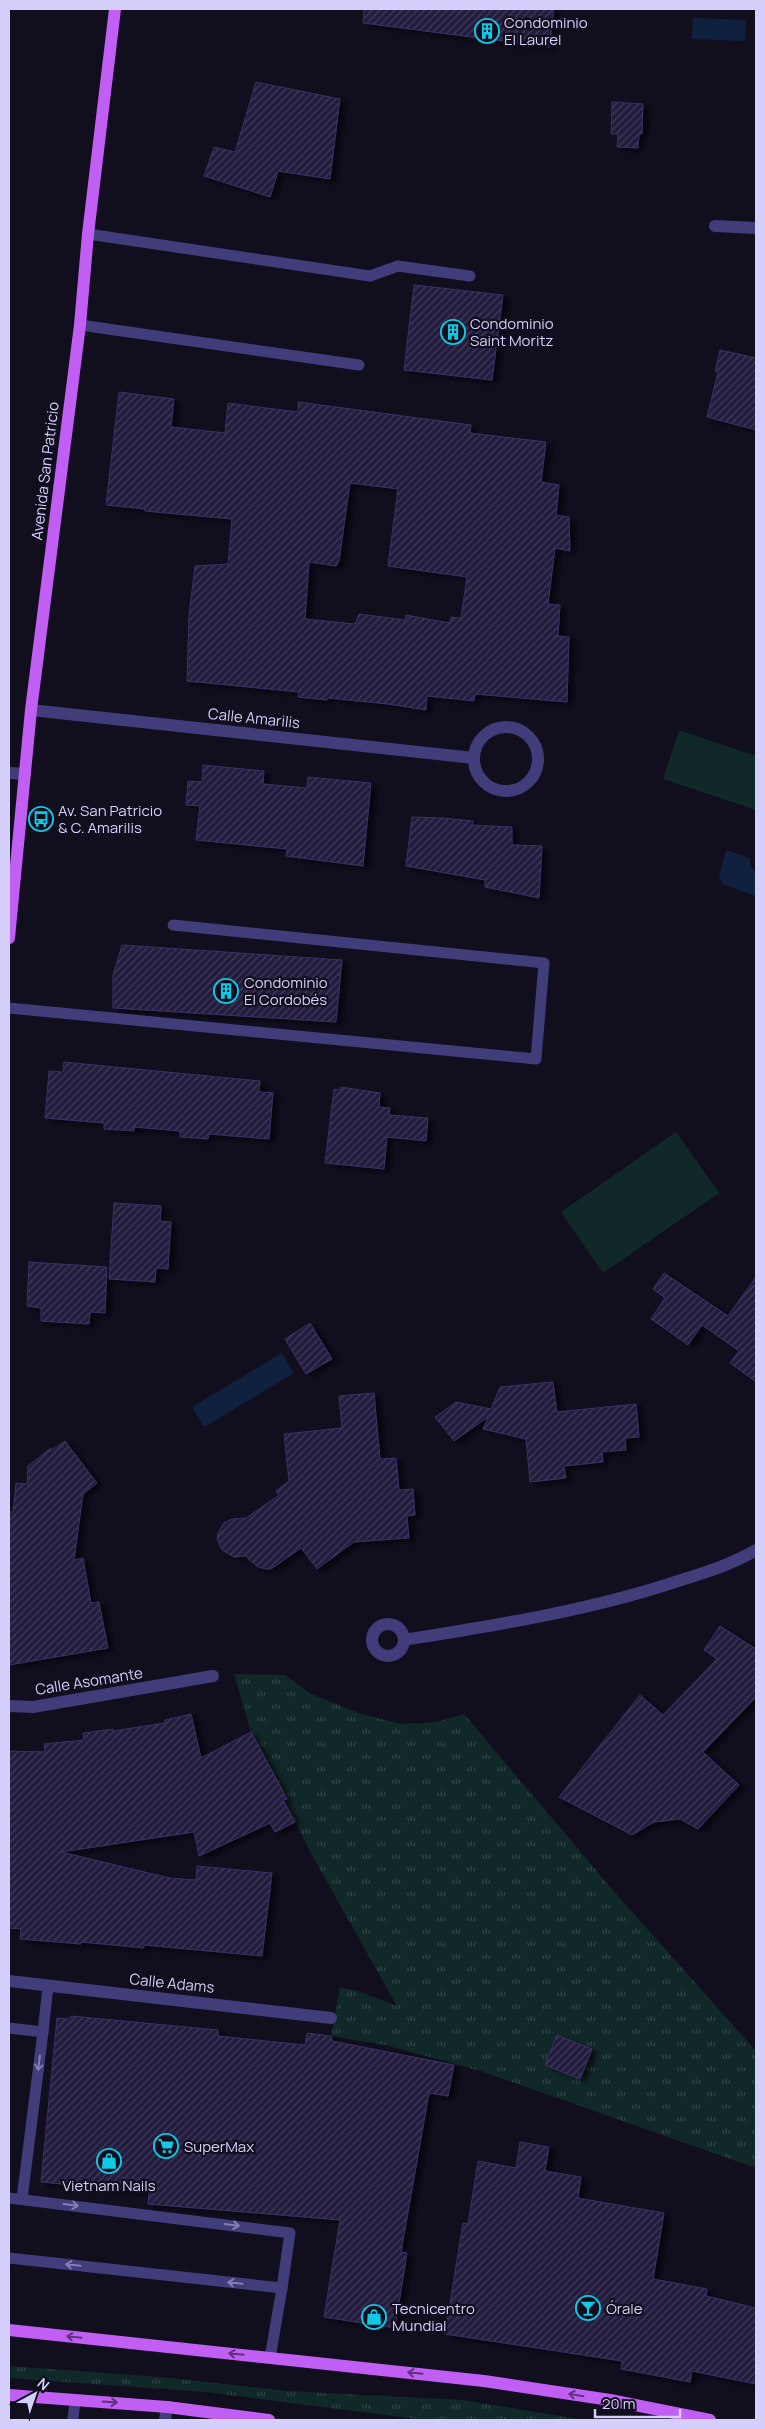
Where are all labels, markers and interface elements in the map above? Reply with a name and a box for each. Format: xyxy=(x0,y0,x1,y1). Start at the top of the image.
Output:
place label: Condominio El Laurel xyxy=(504,12,588,50)
building icon: Condominio El Laurel xyxy=(474,18,500,44)
place label: Condominio Saint Moritz xyxy=(470,313,554,351)
building icon: Condominio Saint Moritz xyxy=(440,319,466,345)
street label: Avenida San Patricio xyxy=(26,400,64,541)
street label: Calle Amarilis xyxy=(207,703,301,733)
place label: Av. San Patricio & C. Amarilis xyxy=(58,800,162,838)
bus stop icon: Av. San Patricio & C. Amarilis xyxy=(28,806,54,832)
place label: Condominio El Cordobés xyxy=(244,972,328,1010)
building icon: Condominio El Cordobés xyxy=(213,978,239,1004)
street label: Calle Asomante xyxy=(34,1662,144,1700)
street label: Calle Adams xyxy=(129,1968,216,1998)
one-way arrow xyxy=(34,2055,44,2071)
supermarket icon: SuperMax xyxy=(153,2133,179,2159)
place label: SuperMax xyxy=(184,2136,254,2157)
shop icon: Vietnam Nails xyxy=(96,2148,122,2174)
place label: Vietnam Nails xyxy=(62,2175,156,2196)
one-way arrow xyxy=(62,2200,78,2210)
one-way arrow xyxy=(224,2220,240,2230)
one-way arrow xyxy=(65,2260,81,2270)
one-way arrow xyxy=(227,2278,243,2287)
bar icon: Órale xyxy=(575,2295,601,2321)
place label: Tecnicentro Mundial xyxy=(392,2298,475,2336)
place label: Órale xyxy=(606,2298,643,2319)
shop icon: Tecnicentro Mundial xyxy=(361,2304,387,2330)
one-way arrow xyxy=(66,2332,82,2342)
one-way arrow xyxy=(228,2349,244,2359)
one-way arrow xyxy=(407,2368,423,2378)
north arrow xyxy=(10,2369,60,2419)
text: N xyxy=(34,2373,54,2394)
scale bar xyxy=(595,2386,680,2418)
one-way arrow xyxy=(568,2390,584,2400)
text: 20 m xyxy=(602,2393,635,2414)
one-way arrow xyxy=(101,2398,117,2407)

